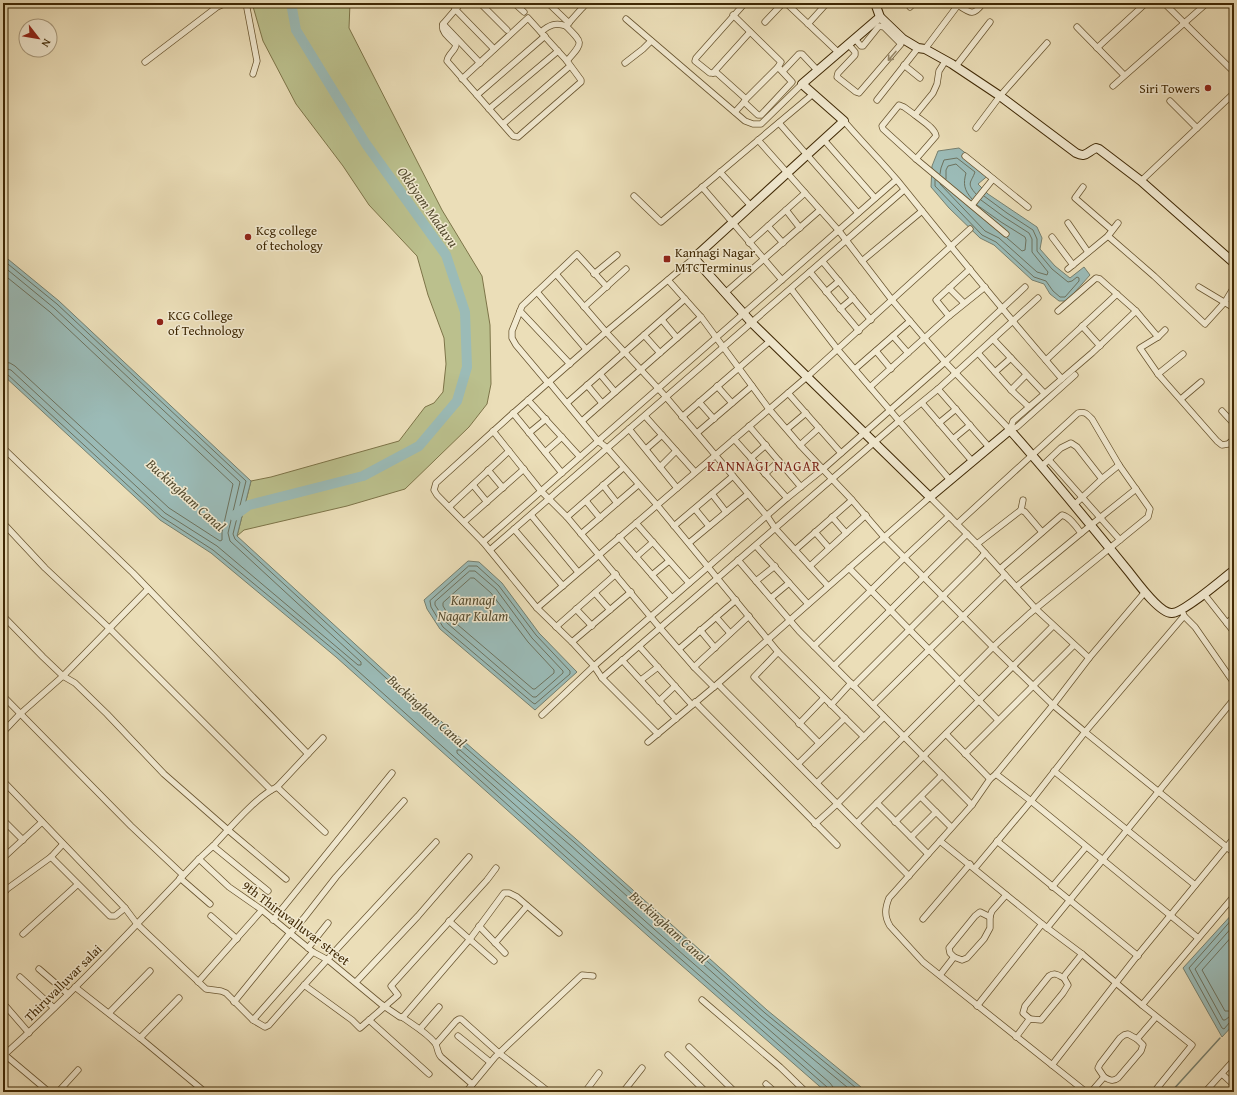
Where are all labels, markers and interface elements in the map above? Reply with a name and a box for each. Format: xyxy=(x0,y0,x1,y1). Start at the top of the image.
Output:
north arrow xyxy=(18,18,58,58)
text: N xyxy=(37,36,55,51)
one-way arrow xyxy=(888,50,897,61)
place label: Siri Towers xyxy=(1139,79,1200,98)
marker: Siri Towers xyxy=(1203,83,1213,93)
water label: Okkiyam Maduvu xyxy=(393,163,463,251)
place label: Kcg college of techology xyxy=(256,221,324,255)
marker: Kcg college of techology xyxy=(243,232,253,242)
place label: Kannagi Nagar MTCTerminus xyxy=(675,243,756,277)
marker: Kannagi Nagar MTCTerminus xyxy=(662,254,672,264)
place label: KCG College of Technology xyxy=(168,306,245,340)
marker: KCG College of Technology xyxy=(155,317,165,327)
water label: Buckingham Canal xyxy=(141,453,230,536)
district label: KANNAGI NAGAR xyxy=(707,456,821,476)
water label: Kannagi Nagar Kulam xyxy=(438,590,508,626)
water label: Buckingham Canal xyxy=(382,669,471,752)
street label: 9th Thiruvalluvar street xyxy=(238,876,354,970)
water label: Buckingham Canal xyxy=(624,885,713,968)
street label: Thiruvalluvar salai xyxy=(20,940,106,1026)

